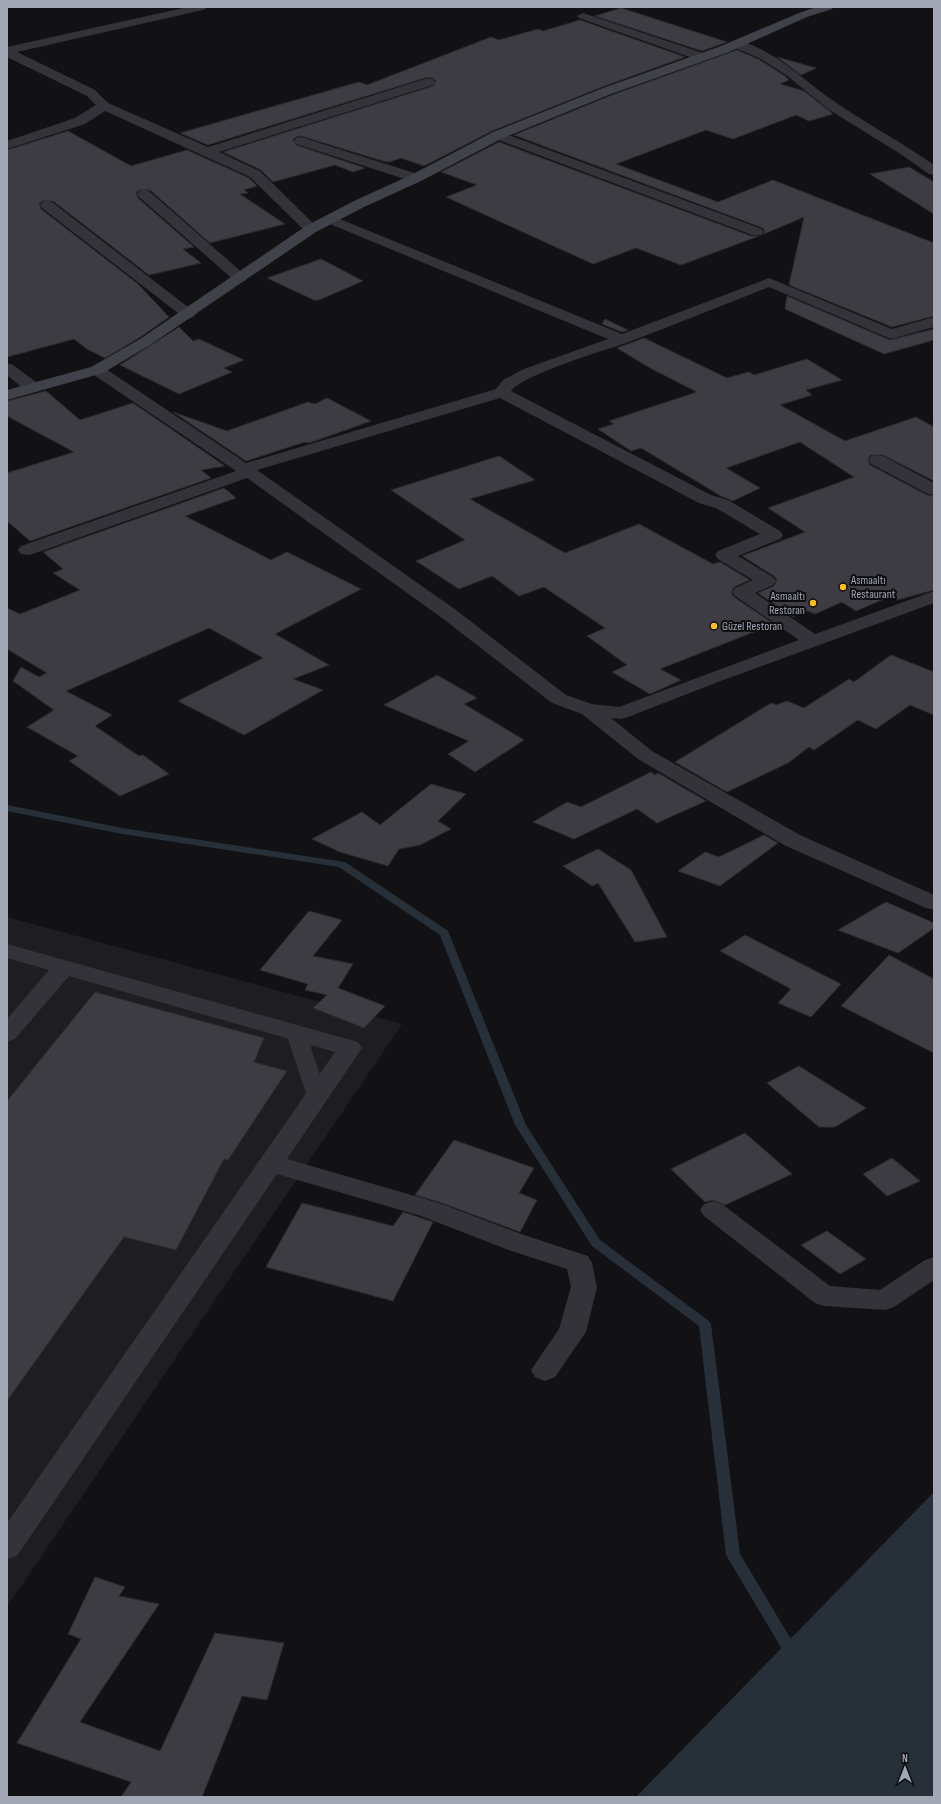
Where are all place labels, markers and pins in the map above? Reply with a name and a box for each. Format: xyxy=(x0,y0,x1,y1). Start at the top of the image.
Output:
place label: Asmaaltı Restaurant xyxy=(850,573,896,602)
marker: Asmaaltı Restaurant xyxy=(838,582,848,592)
place label: Asmaaltı Restoran xyxy=(769,589,805,618)
marker: Asmaaltı Restoran xyxy=(808,598,818,608)
place label: Güzel Restoran xyxy=(722,619,782,634)
marker: Güzel Restoran xyxy=(709,621,719,631)

